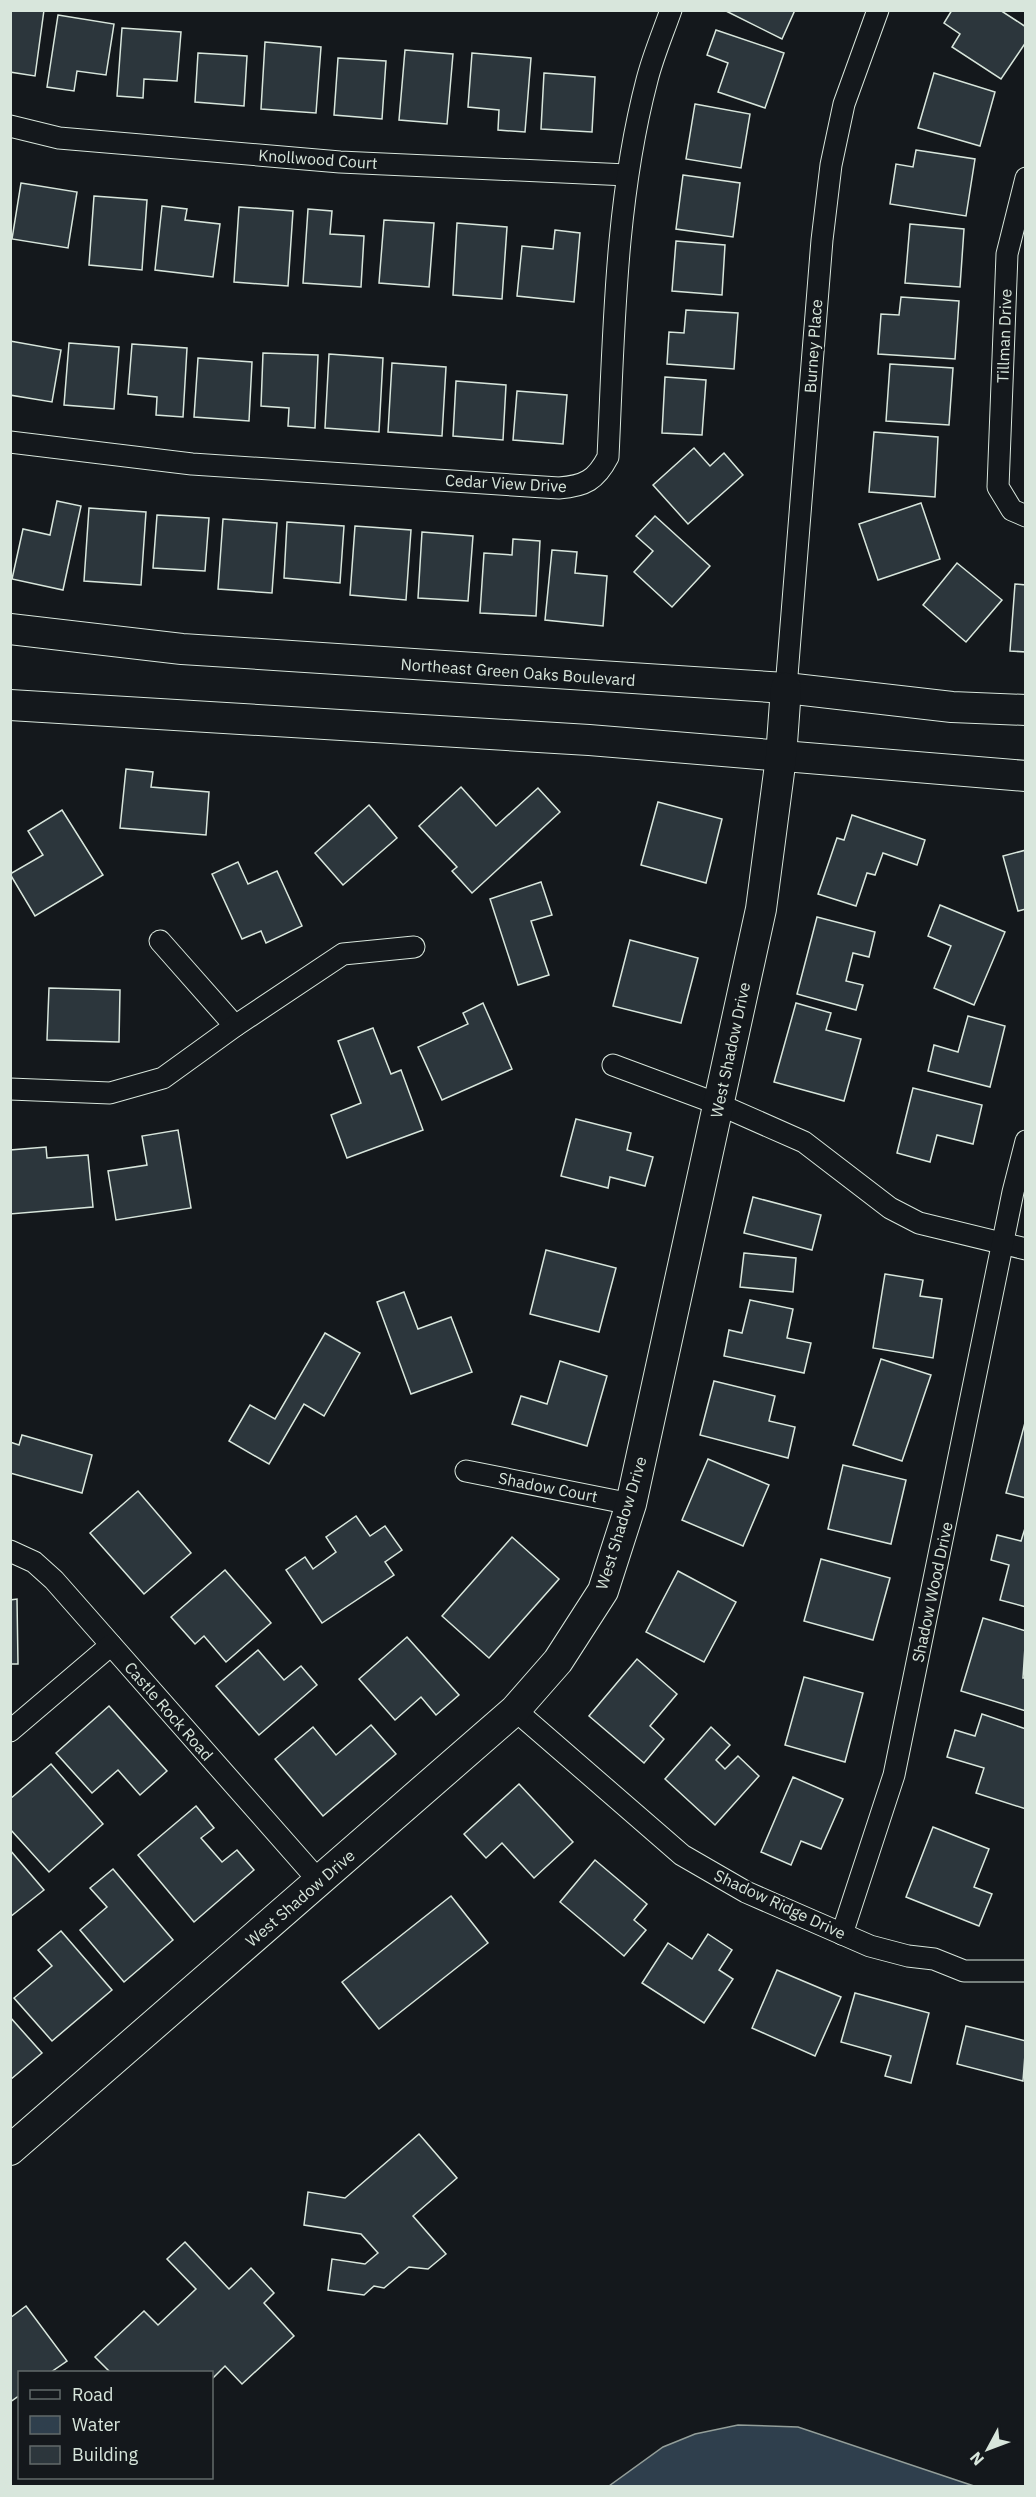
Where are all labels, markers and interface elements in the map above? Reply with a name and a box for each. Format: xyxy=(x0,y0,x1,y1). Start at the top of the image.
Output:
street label: Knollwood Court xyxy=(258,145,378,173)
street label: Tillman Drive xyxy=(992,288,1016,383)
street label: Burney Place xyxy=(800,298,826,394)
street label: Cedar View Drive xyxy=(445,470,568,496)
street label: Northeast Green Oaks Boulevard xyxy=(400,654,636,690)
street label: West Shadow Drive xyxy=(706,980,754,1120)
street label: West Shadow Drive xyxy=(591,1454,651,1592)
street label: Shadow Court xyxy=(497,1468,599,1506)
street label: Shadow Wood Drive xyxy=(907,1520,957,1664)
street label: Castle Rock Road xyxy=(121,1657,217,1765)
street label: West Shadow Drive xyxy=(241,1845,359,1951)
street label: Shadow Ridge Drive xyxy=(711,1865,849,1943)
legend xyxy=(18,2371,213,2479)
text: Road xyxy=(72,2383,113,2406)
text: Water xyxy=(72,2413,121,2436)
north arrow xyxy=(958,2419,1018,2479)
text: Building xyxy=(72,2443,139,2466)
text: N xyxy=(965,2448,988,2470)

